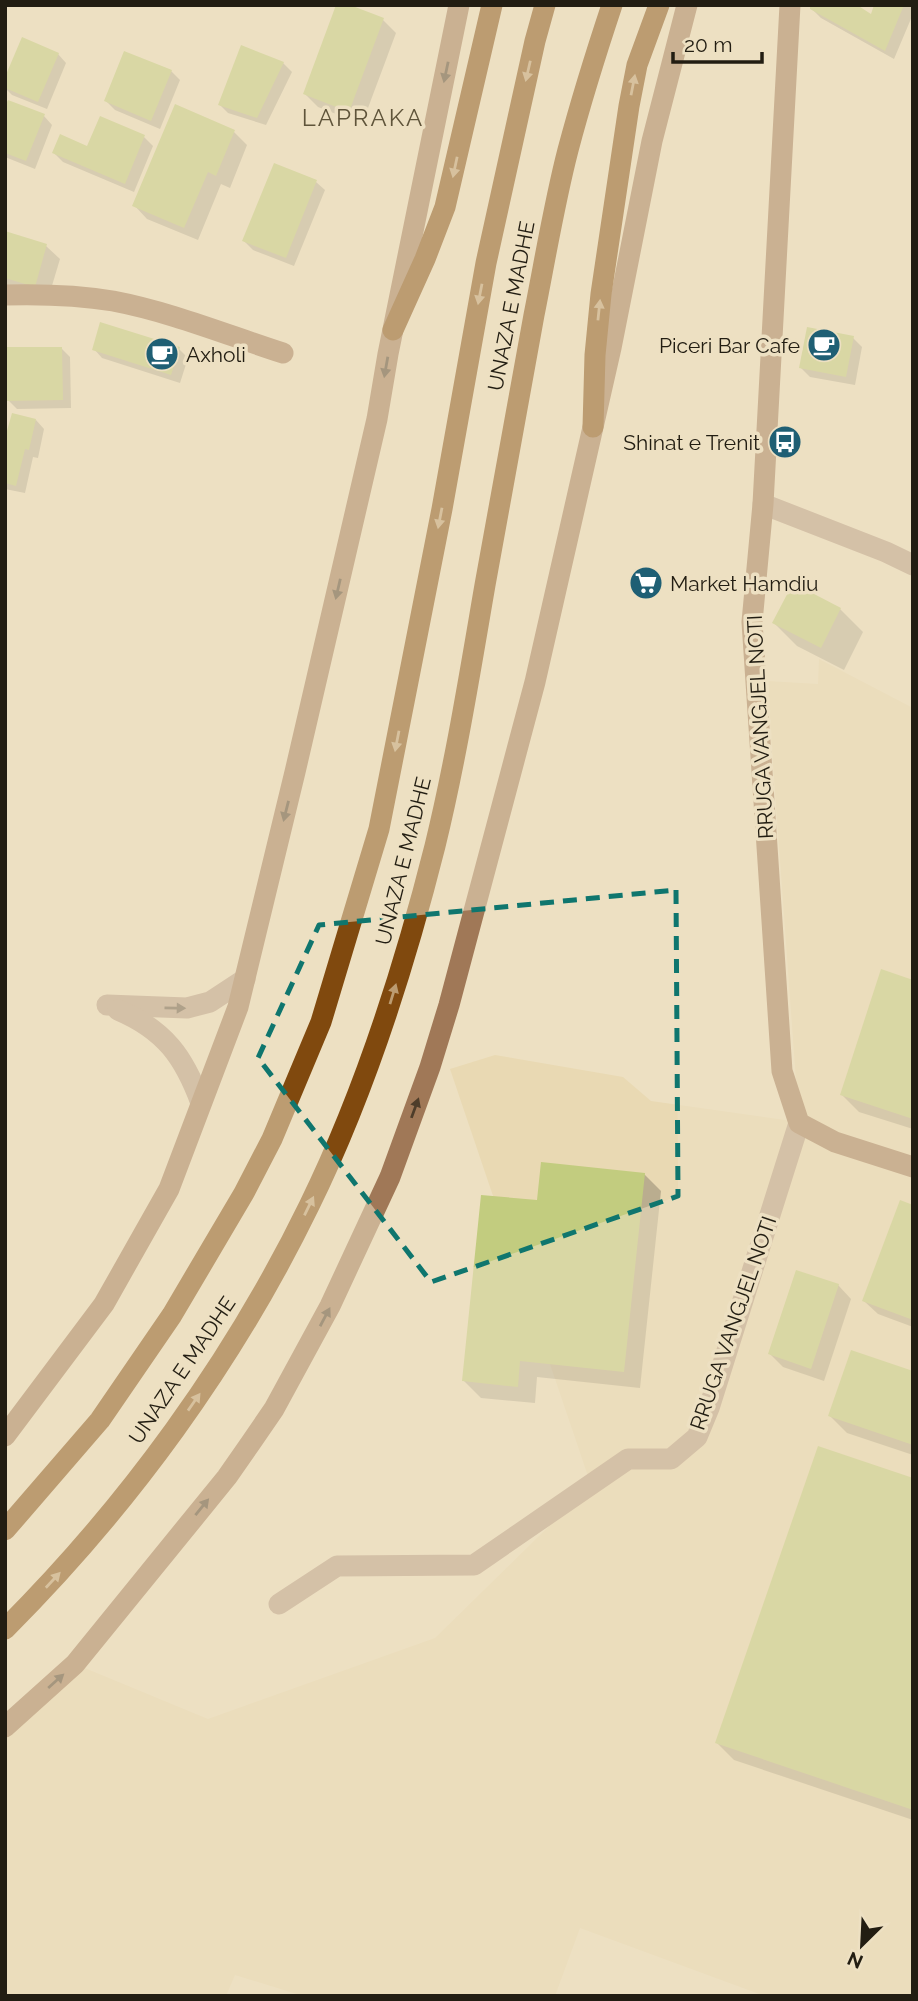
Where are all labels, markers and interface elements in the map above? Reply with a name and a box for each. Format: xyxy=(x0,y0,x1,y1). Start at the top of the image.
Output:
scale bar xyxy=(673,21,762,65)
text: 20 m xyxy=(684,32,732,57)
one-way arrow xyxy=(522,60,533,82)
one-way arrow xyxy=(440,61,451,83)
one-way arrow xyxy=(628,74,639,96)
district label: LAPRAKA xyxy=(302,103,424,132)
one-way arrow xyxy=(449,156,460,178)
street label: UNAZA E MADHE xyxy=(482,219,540,393)
one-way arrow xyxy=(474,283,485,305)
one-way arrow xyxy=(594,299,605,321)
cafe icon: Piceri Bar Cafe xyxy=(805,326,843,364)
place label: Piceri Bar Cafe xyxy=(659,333,800,358)
cafe icon: Axholi xyxy=(143,335,181,373)
place label: Axholi xyxy=(186,342,246,367)
one-way arrow xyxy=(380,356,391,378)
bus stop icon: Shinat e Trenit xyxy=(766,423,804,461)
place label: Shinat e Trenit xyxy=(623,430,760,455)
one-way arrow xyxy=(435,507,446,529)
supermarket icon: Market Hamdiu xyxy=(627,564,665,602)
place label: Market Hamdiu xyxy=(670,571,819,596)
one-way arrow xyxy=(332,578,343,600)
street label: RRUGA VANGJEL NOTI xyxy=(742,614,778,840)
one-way arrow xyxy=(392,730,403,752)
street label: UNAZA E MADHE xyxy=(370,774,436,948)
one-way arrow xyxy=(280,800,291,822)
one-way arrow xyxy=(388,984,398,1005)
one-way arrow xyxy=(164,1002,186,1013)
one-way arrow xyxy=(410,1097,421,1118)
one-way arrow xyxy=(304,1196,315,1216)
street label: RRUGA VANGJEL NOTI xyxy=(685,1213,781,1433)
street label: UNAZA E MADHE xyxy=(123,1292,241,1448)
one-way arrow xyxy=(319,1307,331,1326)
one-way arrow xyxy=(187,1393,201,1411)
one-way arrow xyxy=(194,1499,209,1516)
one-way arrow xyxy=(44,1572,60,1589)
one-way arrow xyxy=(47,1673,65,1689)
north arrow xyxy=(827,1910,897,1980)
text: N xyxy=(844,1948,866,1974)

